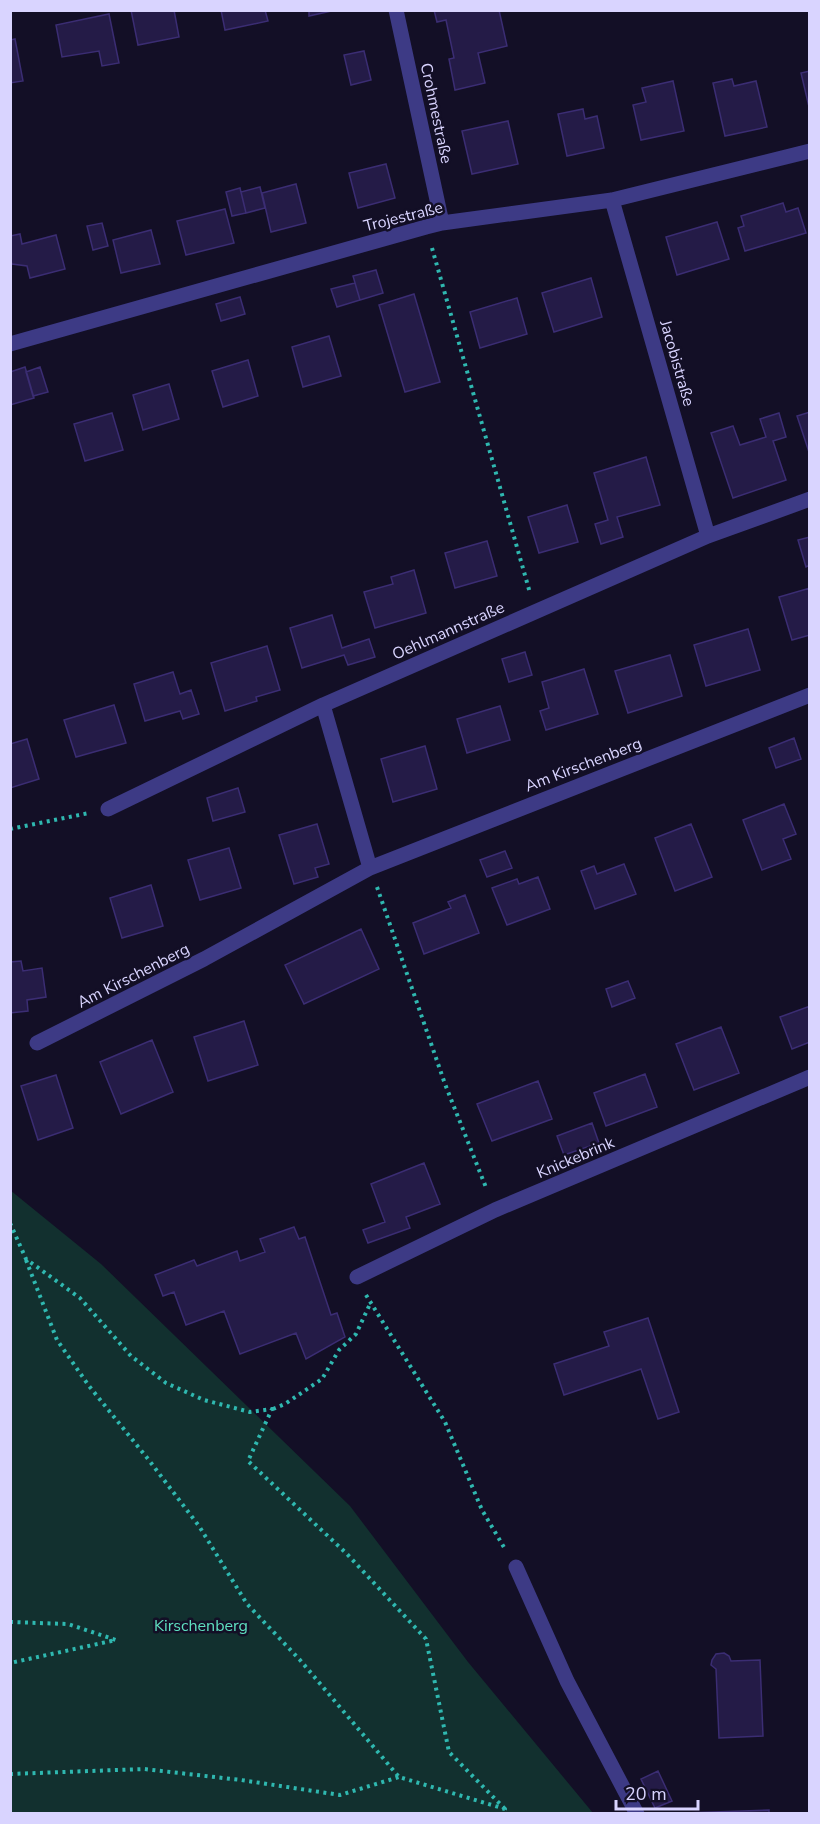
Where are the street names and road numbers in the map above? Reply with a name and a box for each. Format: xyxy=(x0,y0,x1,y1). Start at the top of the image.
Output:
street label: Crohmestraße xyxy=(415,61,457,166)
street label: Trojestraße xyxy=(361,197,445,237)
street label: Jacobistraße xyxy=(654,317,700,409)
street label: Oehlmannstraße xyxy=(389,596,508,666)
street label: Am Kirschenberg xyxy=(522,733,645,797)
street label: Am Kirschenberg xyxy=(73,938,193,1014)
street label: Knickebrink xyxy=(533,1131,619,1184)

